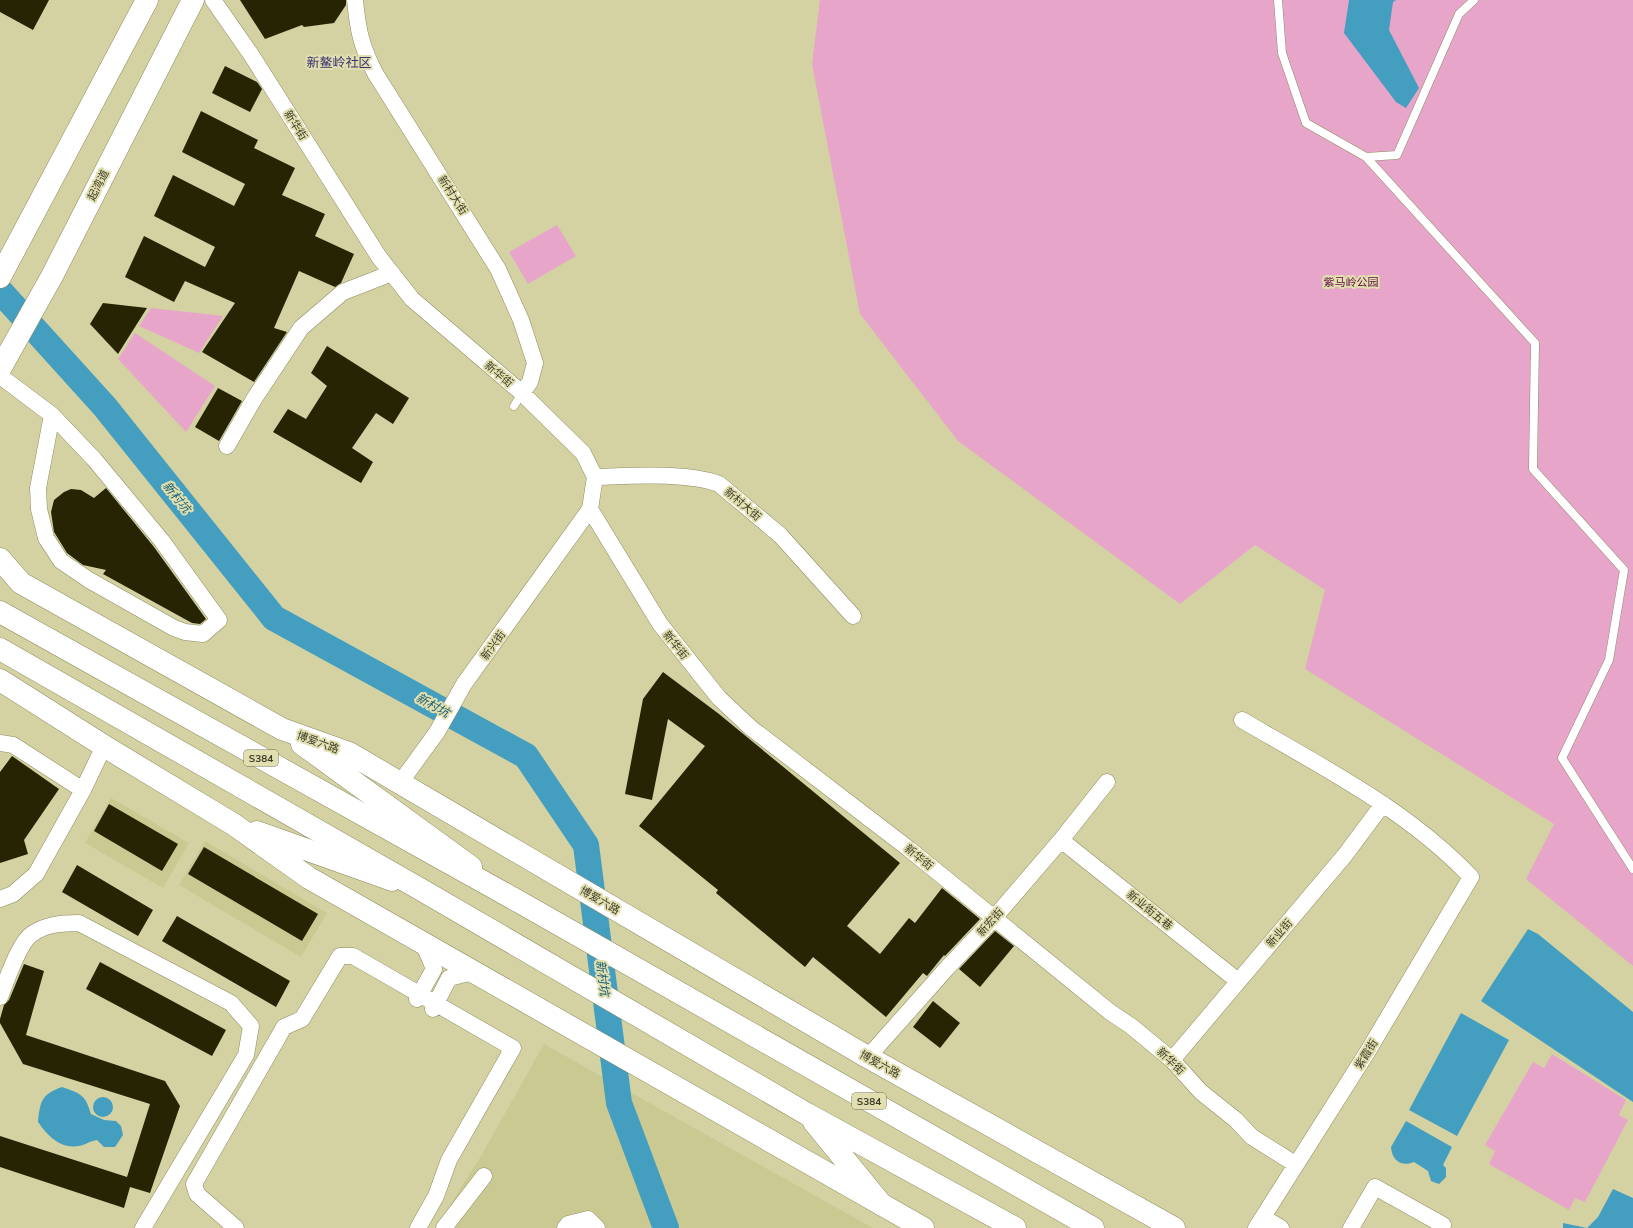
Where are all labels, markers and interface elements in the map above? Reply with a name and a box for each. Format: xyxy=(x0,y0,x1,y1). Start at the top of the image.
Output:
district label: 新鳌岭社区 xyxy=(306,54,372,70)
street label: 新华街 xyxy=(281,107,311,143)
street label: 起湾道 xyxy=(84,167,112,203)
street label: 新村大街 xyxy=(435,173,471,217)
park label: 紫马岭公园 xyxy=(1324,275,1379,289)
street label: 新华街 xyxy=(482,358,516,390)
water label: 新村坑 xyxy=(160,478,195,517)
street label: 新村大街 xyxy=(722,484,764,524)
street label: 新兴街 xyxy=(478,628,508,662)
street label: 新华街 xyxy=(660,628,692,662)
water label: 新村坑 xyxy=(414,690,454,721)
street label: 博爱六路 xyxy=(295,728,341,756)
road number: S384 xyxy=(244,750,278,766)
street label: 新华街 xyxy=(902,841,936,873)
street label: 博爱六路 xyxy=(577,883,623,917)
street label: 新业街五巷 xyxy=(1124,887,1176,933)
street label: 新宏街 xyxy=(974,905,1006,939)
street label: 新业街 xyxy=(1263,916,1295,950)
water label: 新村坑 xyxy=(593,959,613,999)
street label: 紫霞街 xyxy=(1351,1036,1381,1072)
street label: 新华街 xyxy=(1154,1045,1188,1077)
street label: 博爱六路 xyxy=(857,1047,903,1081)
road number: S384 xyxy=(852,1093,886,1109)

